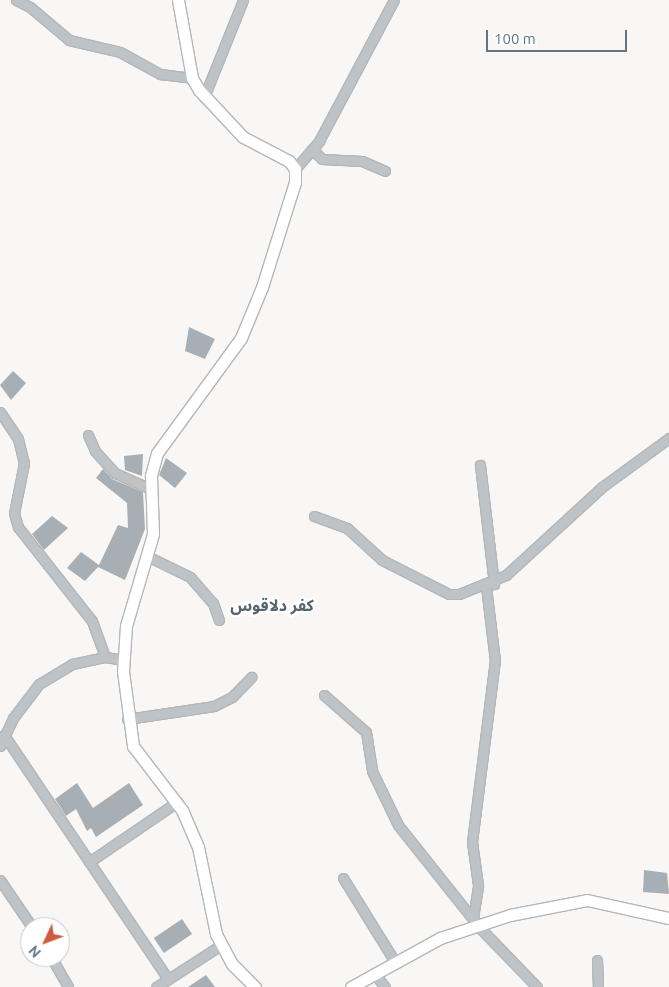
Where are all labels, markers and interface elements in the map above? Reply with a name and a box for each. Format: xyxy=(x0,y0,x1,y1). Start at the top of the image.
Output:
scale bar xyxy=(489,20,630,52)
text: 100 m xyxy=(494,30,536,47)
district label: كفر دلاقوس xyxy=(230,595,314,615)
north arrow xyxy=(20,917,70,967)
text: N xyxy=(25,942,44,961)

